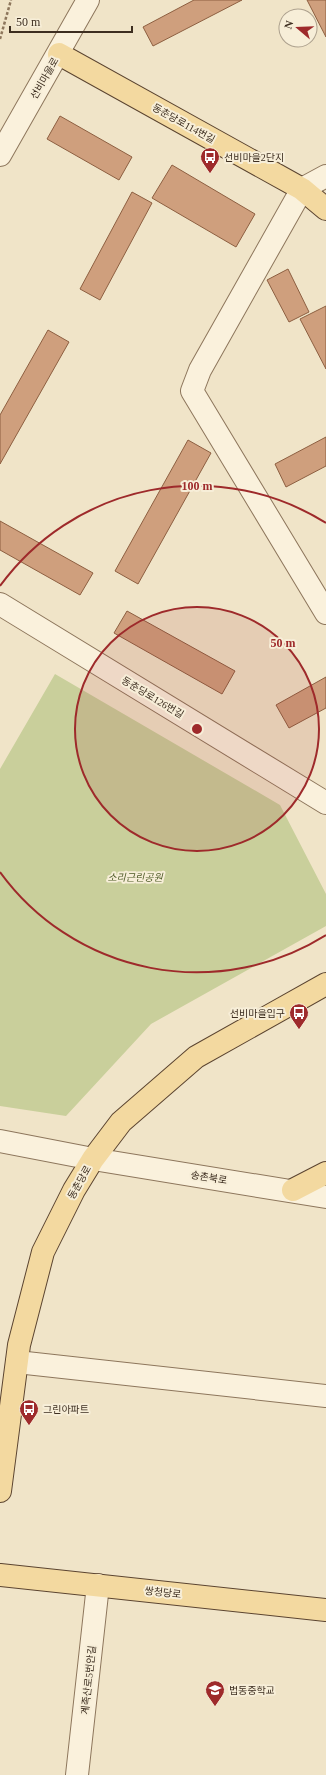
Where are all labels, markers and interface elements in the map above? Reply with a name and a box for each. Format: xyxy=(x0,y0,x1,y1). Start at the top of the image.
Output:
scale bar xyxy=(10,8,132,34)
north arrow xyxy=(278,8,318,48)
text: 50 m xyxy=(16,15,41,29)
text: N xyxy=(282,19,296,30)
street label: 선비마을로 xyxy=(28,56,61,101)
street label: 동춘당로114번길 xyxy=(151,102,217,145)
bus stop icon: 선비마을2단지 xyxy=(199,146,221,174)
place label: 선비마을2단지 xyxy=(224,152,284,163)
text: 100 m xyxy=(182,479,213,493)
text: 50 m xyxy=(271,636,296,650)
street label: 동춘당로126번길 xyxy=(120,675,186,720)
centre of rings xyxy=(190,722,204,736)
park label: 소리근린공원 xyxy=(107,872,163,883)
bus stop icon: 선비마을입구 xyxy=(288,1002,310,1030)
place label: 선비마을입구 xyxy=(230,1008,285,1019)
street label: 동춘당로 xyxy=(66,1163,93,1201)
street label: 송촌북로 xyxy=(190,1169,228,1186)
bus stop icon: 그린아파트 xyxy=(18,1398,40,1426)
place label: 그린아파트 xyxy=(43,1404,89,1415)
street label: 쌍청당로 xyxy=(144,1585,182,1600)
street label: 계족산로5번안길 xyxy=(79,1645,98,1715)
school or university icon: 법동중학교 xyxy=(204,1679,226,1707)
place label: 법동중학교 xyxy=(229,1685,275,1696)

